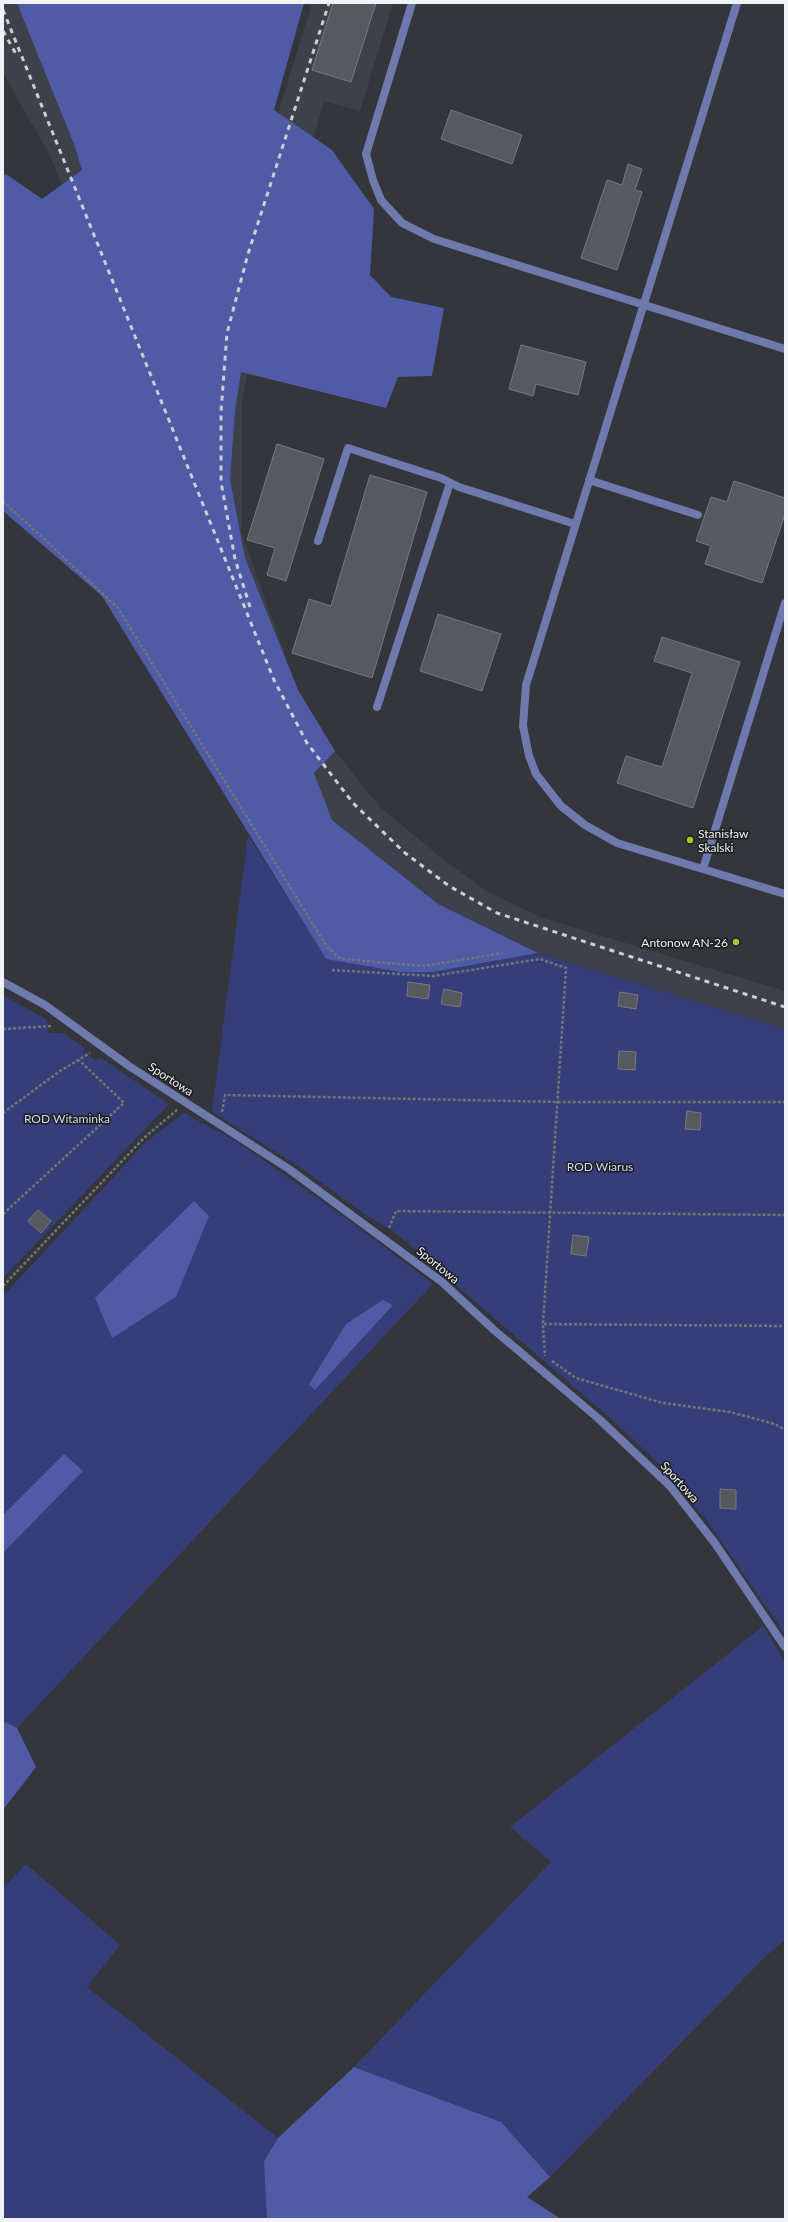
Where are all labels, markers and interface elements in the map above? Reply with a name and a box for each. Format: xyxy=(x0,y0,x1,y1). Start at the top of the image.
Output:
place label: Stanisław Skalski xyxy=(698,826,749,855)
marker: Stanisław Skalski xyxy=(685,835,695,845)
place label: Antonow AN-26 xyxy=(641,935,728,950)
marker: Antonow AN-26 xyxy=(731,937,741,947)
street label: Sportowa xyxy=(146,1059,196,1099)
park label: ROD Witaminka xyxy=(24,1111,110,1126)
park label: ROD Wiarus xyxy=(567,1159,633,1174)
street label: Sportowa xyxy=(414,1243,462,1287)
street label: Sportowa xyxy=(657,1458,703,1506)

